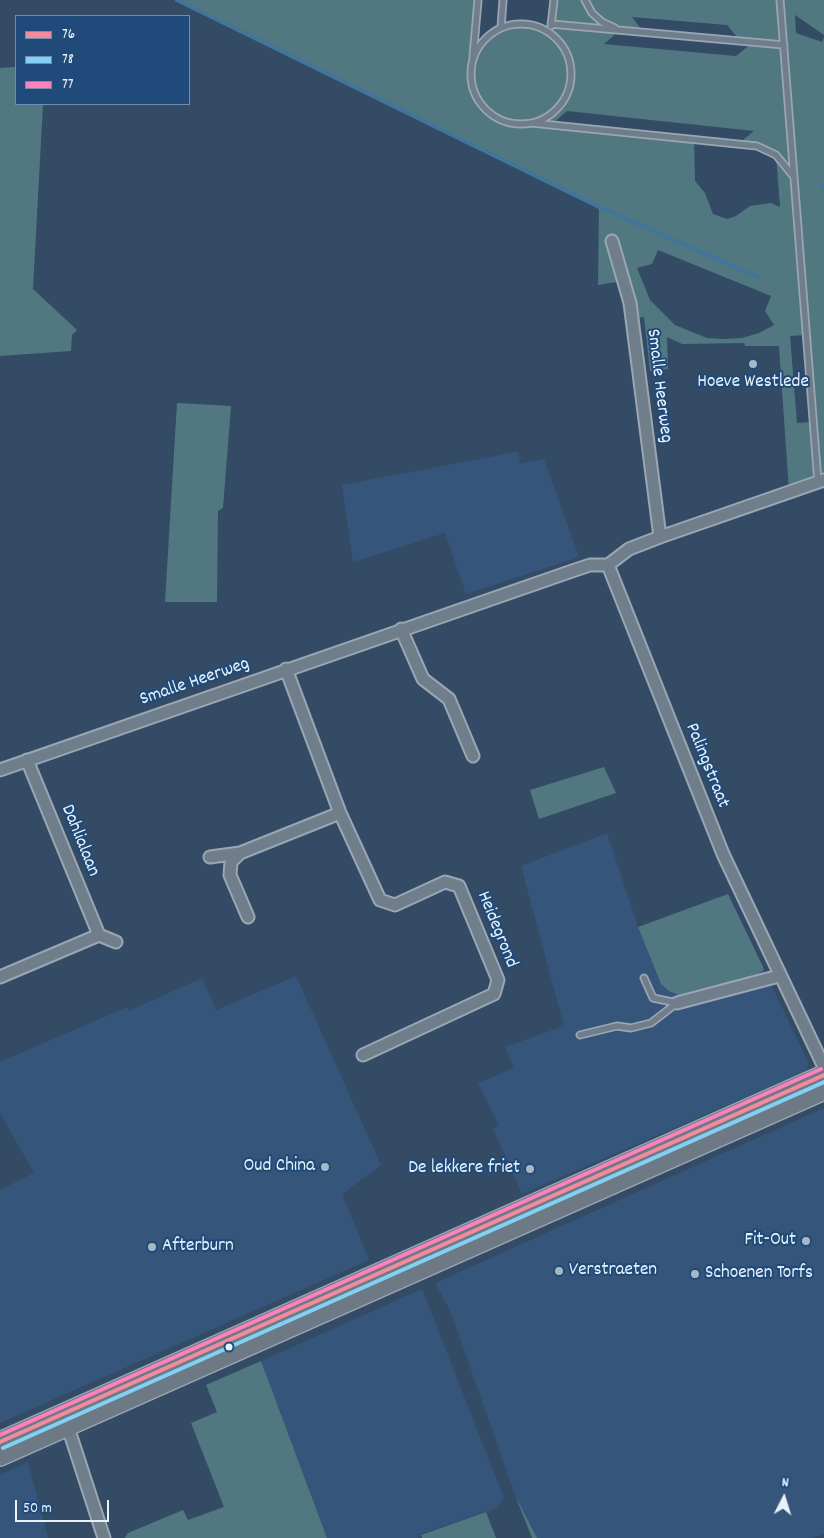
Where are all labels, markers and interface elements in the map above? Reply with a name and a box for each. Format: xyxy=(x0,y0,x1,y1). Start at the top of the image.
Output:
legend xyxy=(15,15,190,105)
text: 76 xyxy=(62,24,75,46)
text: 78 xyxy=(62,49,74,71)
text: 77 xyxy=(62,74,74,96)
street label: Smalle Heerweg xyxy=(640,328,676,444)
marker: Hoeve Westlede xyxy=(747,358,759,370)
place label: Hoeve Westlede xyxy=(697,372,809,394)
street label: Smalle Heerweg xyxy=(137,654,253,712)
street label: Palingstraat xyxy=(679,720,733,812)
street label: Dahlialaan xyxy=(54,802,104,880)
street label: Heidegrond xyxy=(470,888,522,972)
place label: Oud China xyxy=(243,1156,315,1178)
place label: De lekkere friet xyxy=(408,1158,520,1180)
marker: Oud China xyxy=(319,1161,331,1173)
marker: De lekkere friet xyxy=(524,1163,536,1175)
place label: Fit-Out xyxy=(744,1230,796,1252)
marker: Fit-Out xyxy=(800,1235,812,1247)
place label: Afterburn xyxy=(162,1236,234,1258)
marker: Afterburn xyxy=(146,1241,158,1253)
place label: Verstraeten xyxy=(569,1260,657,1282)
place label: Schoenen Torfs xyxy=(705,1263,813,1285)
marker: Verstraeten xyxy=(553,1265,565,1277)
marker: Schoenen Torfs xyxy=(689,1268,701,1280)
unlabelled marker xyxy=(224,1342,234,1352)
north arrow xyxy=(759,1473,809,1523)
text: N xyxy=(781,1473,790,1493)
scale bar xyxy=(18,1490,111,1522)
text: 50 m xyxy=(23,1498,52,1520)

